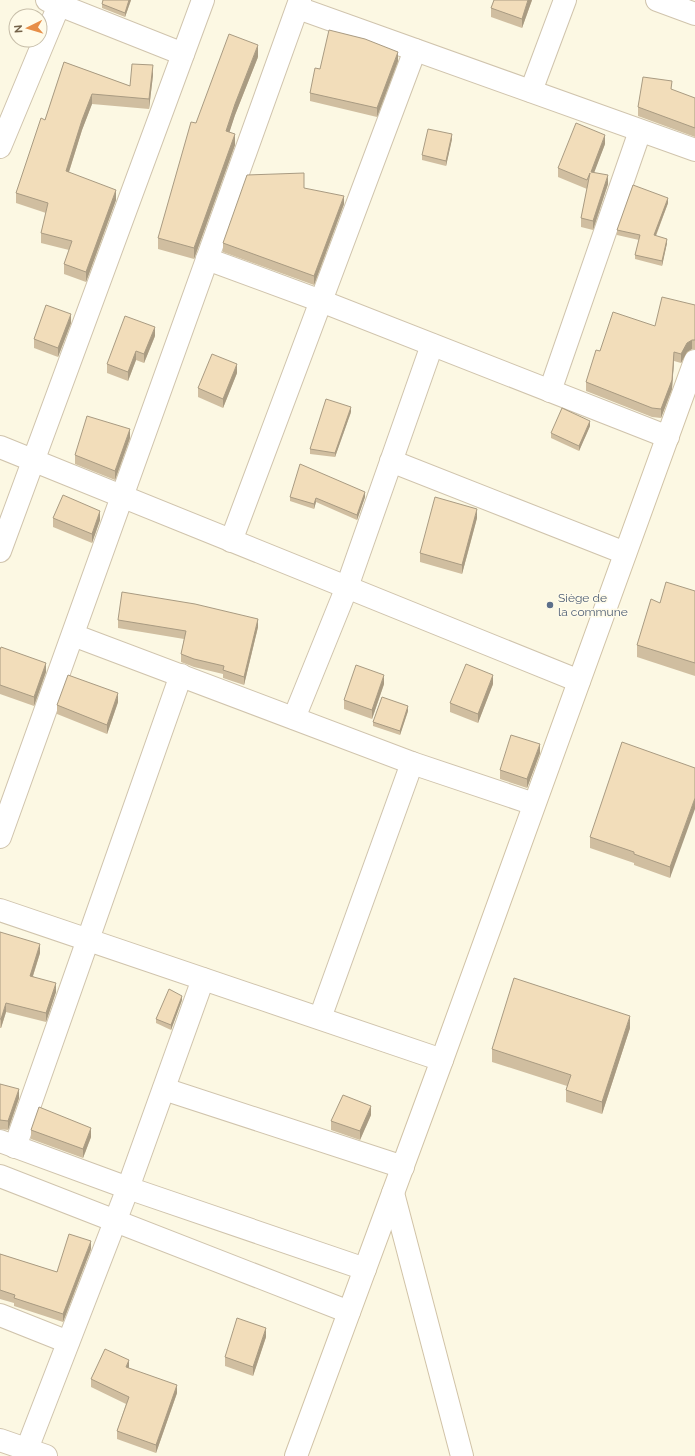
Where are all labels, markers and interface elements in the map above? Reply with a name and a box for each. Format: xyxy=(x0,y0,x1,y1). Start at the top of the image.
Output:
north arrow xyxy=(8,8,48,48)
text: N xyxy=(12,24,25,34)
place label: Siège de la commune xyxy=(558,591,628,619)
marker: Siège de la commune xyxy=(545,600,555,610)

